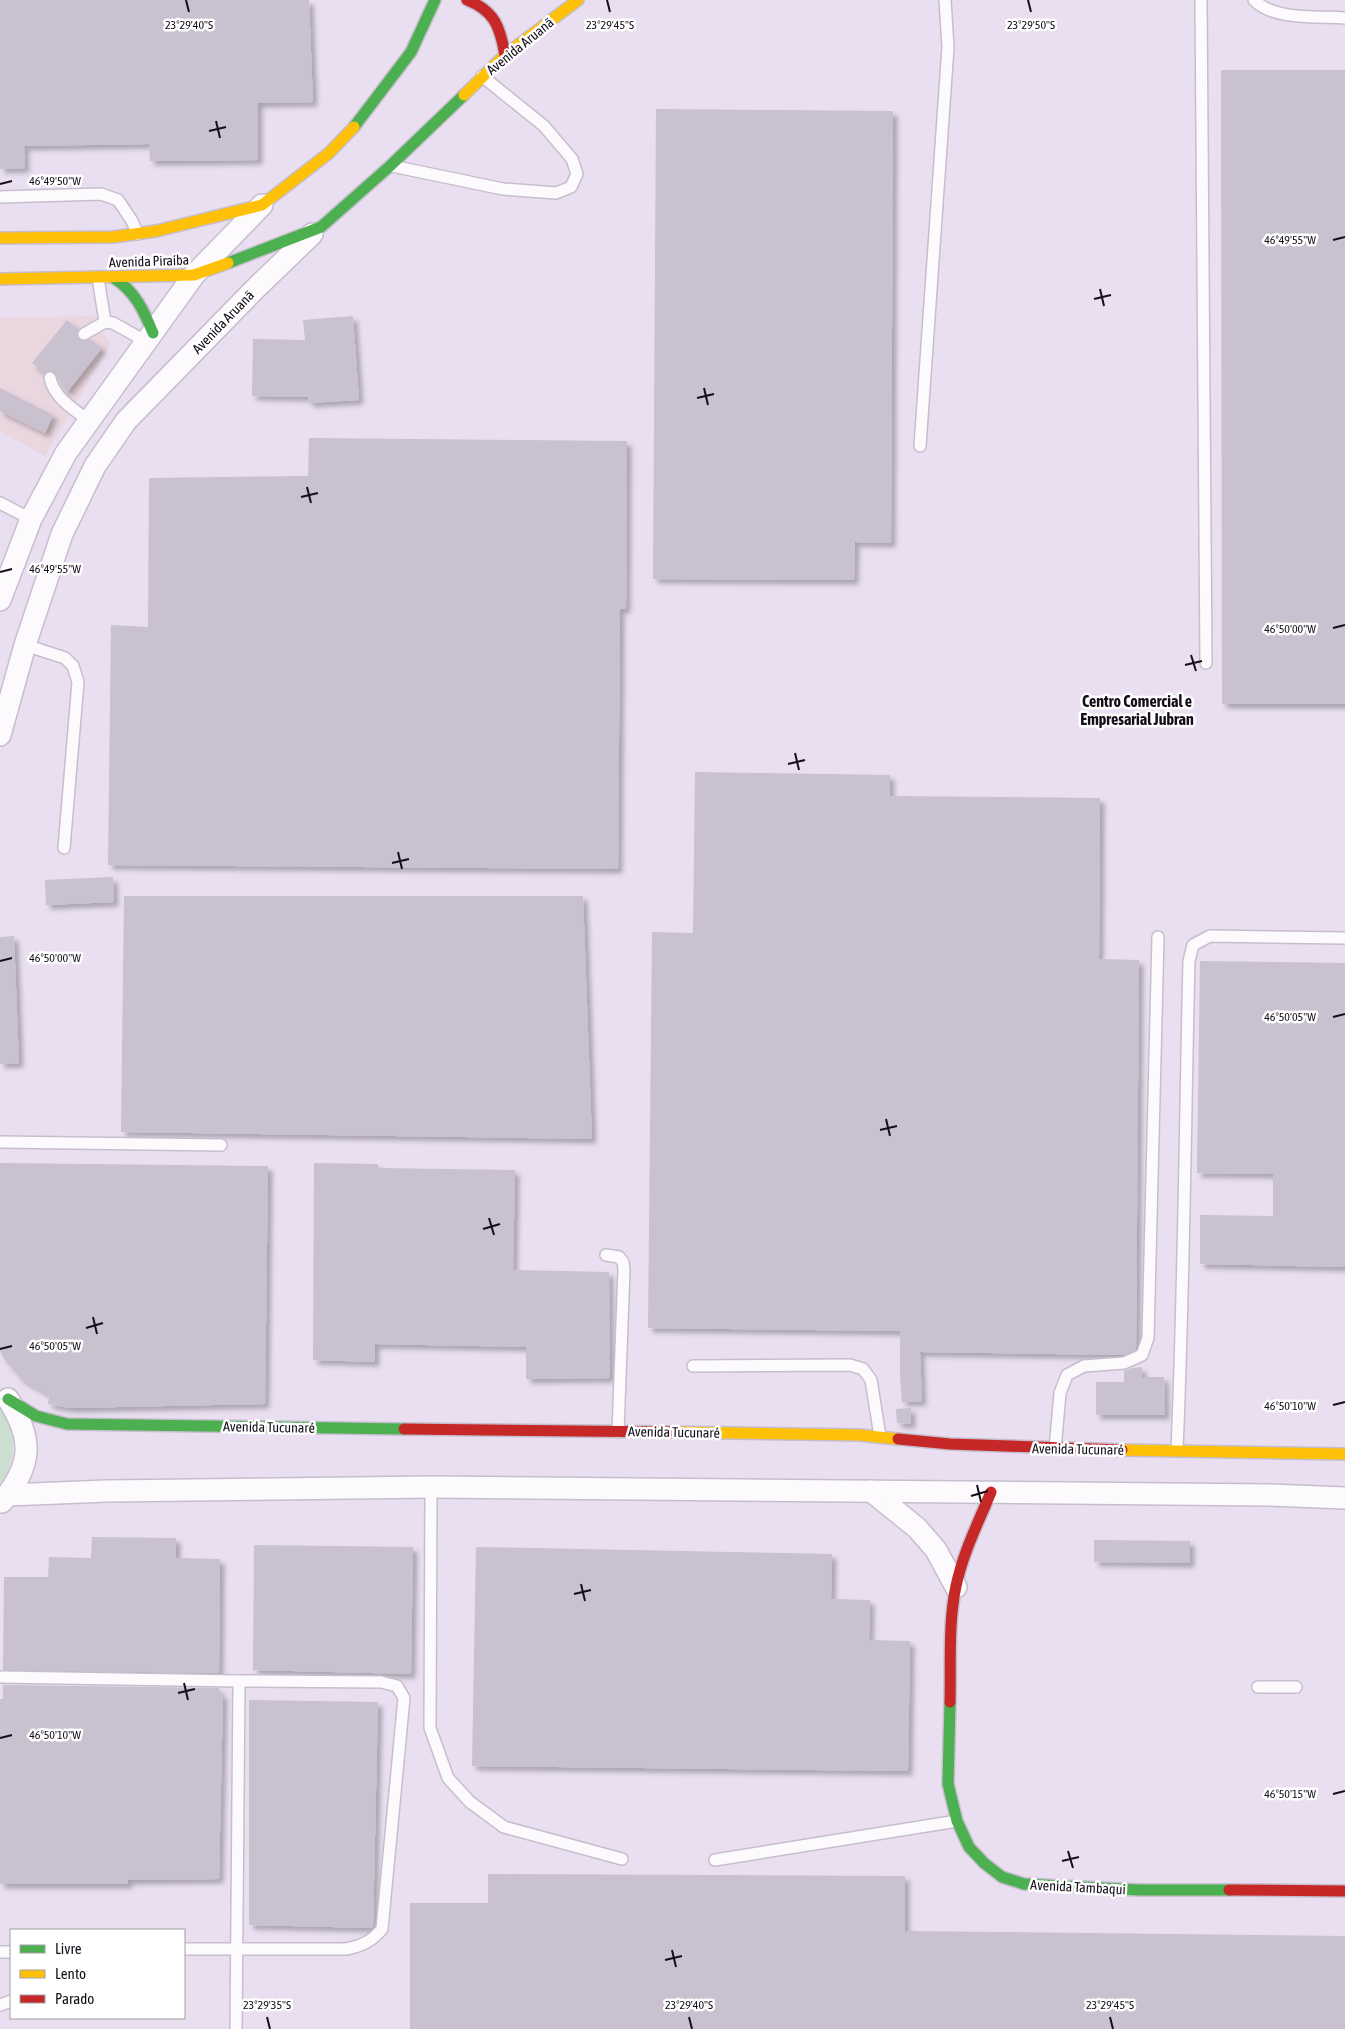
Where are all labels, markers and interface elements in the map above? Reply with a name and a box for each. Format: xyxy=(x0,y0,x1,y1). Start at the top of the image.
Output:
street label: Avenida Aruanã xyxy=(483,14,557,78)
text: 23°29'40"S xyxy=(165,18,213,32)
text: 23°29'45"S xyxy=(586,18,634,32)
text: 23°29'50"S xyxy=(1007,18,1055,32)
text: 46°49'50"W xyxy=(29,174,81,188)
text: 46°49'55"W xyxy=(1264,233,1316,247)
street label: Avenida Piraíba xyxy=(109,252,189,270)
street label: Avenida Aruanã xyxy=(189,287,257,357)
text: 46°49'55"W xyxy=(29,562,81,576)
text: 46°50'00"W xyxy=(1264,622,1316,636)
district label: Centro Comercial e Empresarial Jubran xyxy=(1080,692,1194,728)
text: 46°50'00"W xyxy=(29,951,81,965)
text: 46°50'05"W xyxy=(1264,1010,1316,1024)
text: 46°50'05"W xyxy=(29,1339,81,1353)
text: 46°50'10"W xyxy=(1264,1399,1316,1413)
street label: Avenida Tucunaré xyxy=(223,1418,315,1436)
street label: Avenida Tucunaré xyxy=(628,1423,720,1441)
street label: Avenida Tucunaré xyxy=(1032,1440,1124,1458)
text: 46°50'10"W xyxy=(29,1728,81,1742)
text: 46°50'15"W xyxy=(1264,1787,1316,1801)
street label: Avenida Tambaqui xyxy=(1030,1877,1126,1897)
legend xyxy=(10,1929,185,2019)
text: Livre xyxy=(55,1940,82,1957)
text: Lento xyxy=(55,1965,86,1982)
text: Parado xyxy=(55,1990,94,2007)
text: 23°29'35"S xyxy=(243,1998,291,2012)
text: 23°29'40"S xyxy=(665,1998,713,2012)
text: 23°29'45"S xyxy=(1086,1998,1134,2012)

